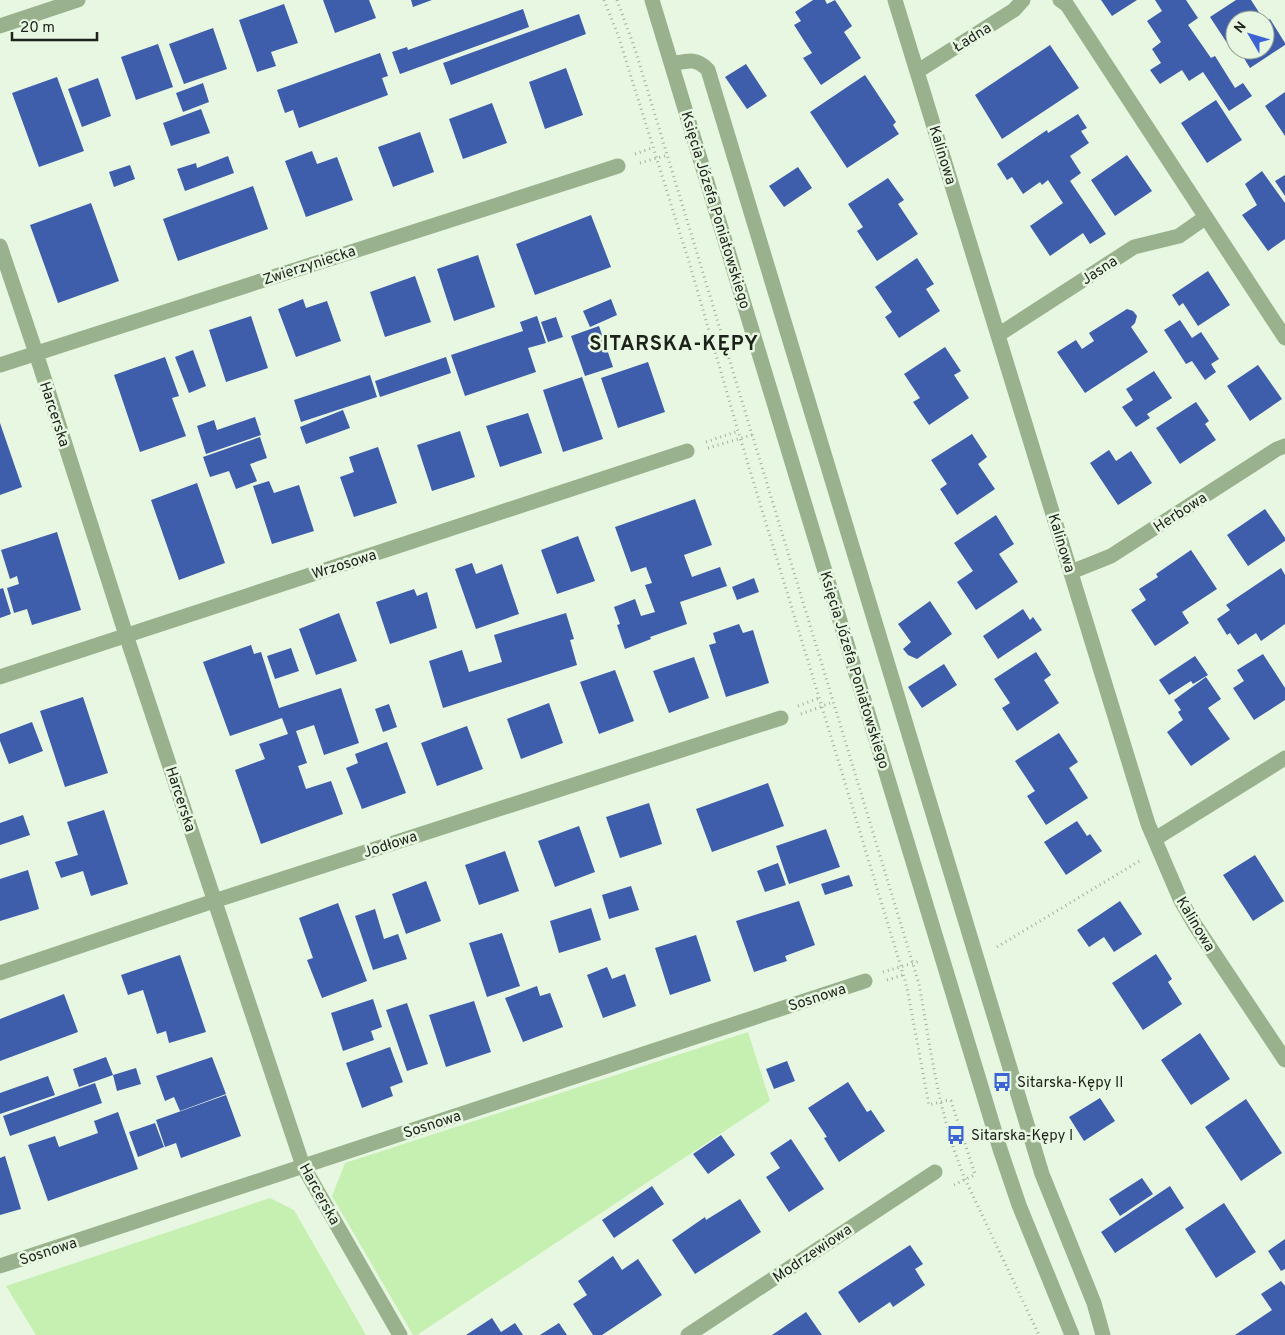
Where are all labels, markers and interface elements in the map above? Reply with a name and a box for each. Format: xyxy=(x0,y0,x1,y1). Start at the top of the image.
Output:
scale bar xyxy=(12,10,98,42)
north arrow xyxy=(1225,10,1275,60)
text: 20 m xyxy=(20,19,55,38)
street label: Ładna xyxy=(950,19,995,57)
text: N xyxy=(1231,19,1251,37)
street label: Księcia Józefa Poniatowskiego xyxy=(675,109,754,312)
street label: Kalinowa xyxy=(924,124,960,187)
street label: Zwierzyniecka xyxy=(261,242,358,290)
street label: Jasna xyxy=(1078,253,1122,290)
district label: SITARSKA-KĘPY xyxy=(589,332,759,358)
street label: Harcerska xyxy=(34,379,73,450)
street label: Herbowa xyxy=(1151,489,1211,538)
street label: Kalinowa xyxy=(1043,512,1079,575)
street label: Wrzosowa xyxy=(310,546,379,585)
street label: Księcia Józefa Poniatowskiego xyxy=(814,569,893,772)
street label: Harcerska xyxy=(160,764,199,835)
street label: Jodłowa xyxy=(361,828,420,863)
street label: Kalinowa xyxy=(1171,894,1218,956)
street label: Sosnowa xyxy=(786,980,849,1017)
bus stop icon: Sitarska-Kępy II xyxy=(991,1071,1013,1093)
place label: Sitarska-Kępy II xyxy=(1017,1074,1123,1093)
street label: Sosnowa xyxy=(401,1107,464,1144)
bus stop icon: Sitarska-Kępy I xyxy=(945,1124,967,1146)
place label: Sitarska-Kępy I xyxy=(971,1127,1073,1146)
street label: Harcerska xyxy=(294,1161,343,1229)
street label: Modrzewiowa xyxy=(770,1221,856,1288)
street label: Sosnowa xyxy=(17,1234,80,1271)

